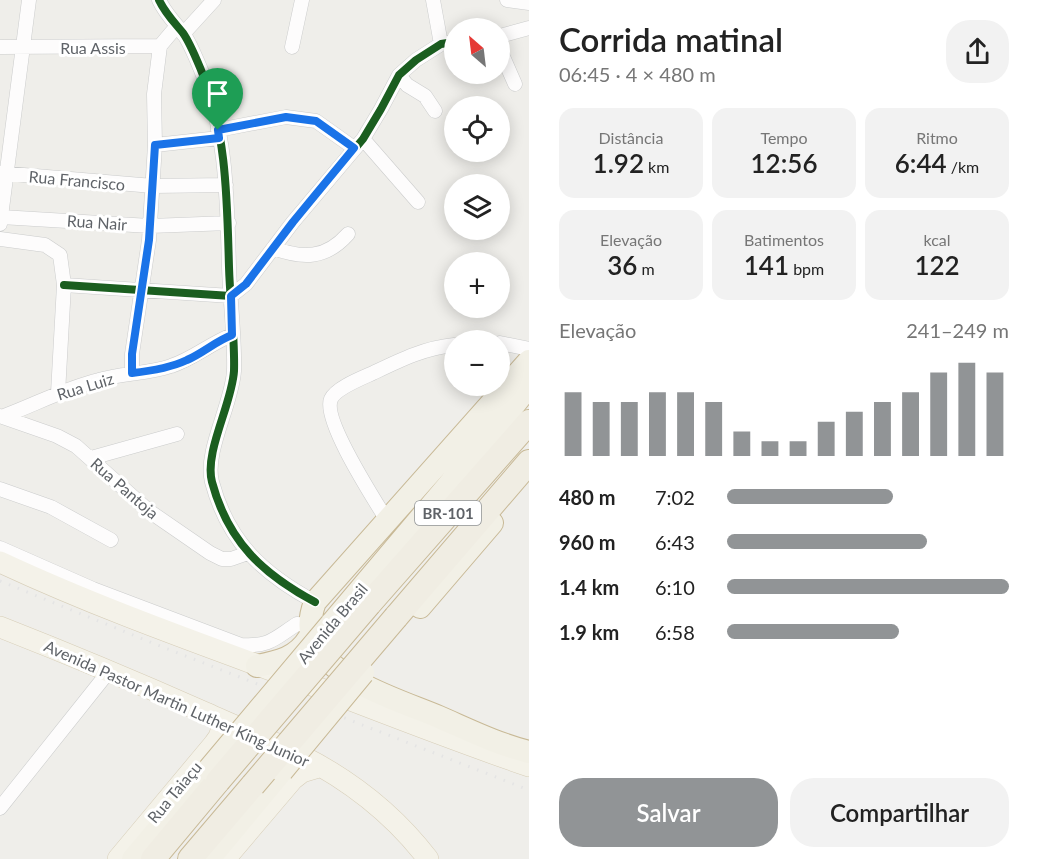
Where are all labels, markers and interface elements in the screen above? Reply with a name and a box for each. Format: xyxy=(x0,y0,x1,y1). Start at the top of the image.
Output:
north arrow xyxy=(444,18,510,84)
map controls xyxy=(444,18,510,396)
text: Corrida matinal xyxy=(559,19,783,59)
button: share xyxy=(946,20,1009,83)
street label: Rua Assis xyxy=(60,38,126,57)
text: 06:45 · 4 × 480 m xyxy=(559,62,716,86)
pin xyxy=(192,68,243,130)
icon: arrive xyxy=(201,77,234,110)
button: locate xyxy=(444,96,510,162)
text: Distância xyxy=(599,128,663,147)
text: Tempo xyxy=(760,128,808,147)
text: Ritmo xyxy=(916,128,958,147)
text: 1.92 xyxy=(593,147,644,179)
text: 12:56 xyxy=(751,147,817,179)
text: 6:44 xyxy=(895,147,947,179)
text: km xyxy=(644,157,669,176)
text: /km xyxy=(947,157,979,176)
street label: Rua Francisco xyxy=(28,166,126,194)
button: layers xyxy=(444,174,510,240)
street label: Rua Nair xyxy=(66,210,128,234)
text: Elevação xyxy=(600,230,662,249)
text: Batimentos xyxy=(744,230,824,249)
text: kcal xyxy=(923,230,951,249)
text: 36 xyxy=(607,249,637,281)
text: 141 xyxy=(744,249,789,281)
text: 122 xyxy=(914,249,960,281)
button: + xyxy=(444,252,510,318)
text: m xyxy=(637,259,655,278)
text: bpm xyxy=(789,259,824,278)
text: Elevação xyxy=(559,318,636,342)
text: 241–249 m xyxy=(906,318,1009,342)
button: − xyxy=(444,330,510,396)
street label: Rua Luiz xyxy=(54,368,116,404)
street label: Rua Pantoja xyxy=(87,453,163,523)
text: 480 m xyxy=(559,485,615,509)
text: 7:02 xyxy=(655,485,695,509)
road number: BR-101 xyxy=(415,501,481,525)
text: 960 m xyxy=(559,530,615,554)
text: 6:43 xyxy=(655,530,695,554)
text: 1.4 km xyxy=(559,575,619,599)
text: 6:10 xyxy=(655,575,695,599)
street label: Avenida Brasil xyxy=(293,579,371,667)
text: 1.9 km xyxy=(559,620,619,644)
text: 6:58 xyxy=(655,620,695,644)
street label: Avenida Pastor Martin Luther King Junior xyxy=(42,636,313,770)
street label: Rua Taiaçu xyxy=(143,758,205,826)
button: Salvar xyxy=(559,778,778,847)
button: Compartilhar xyxy=(790,778,1009,847)

